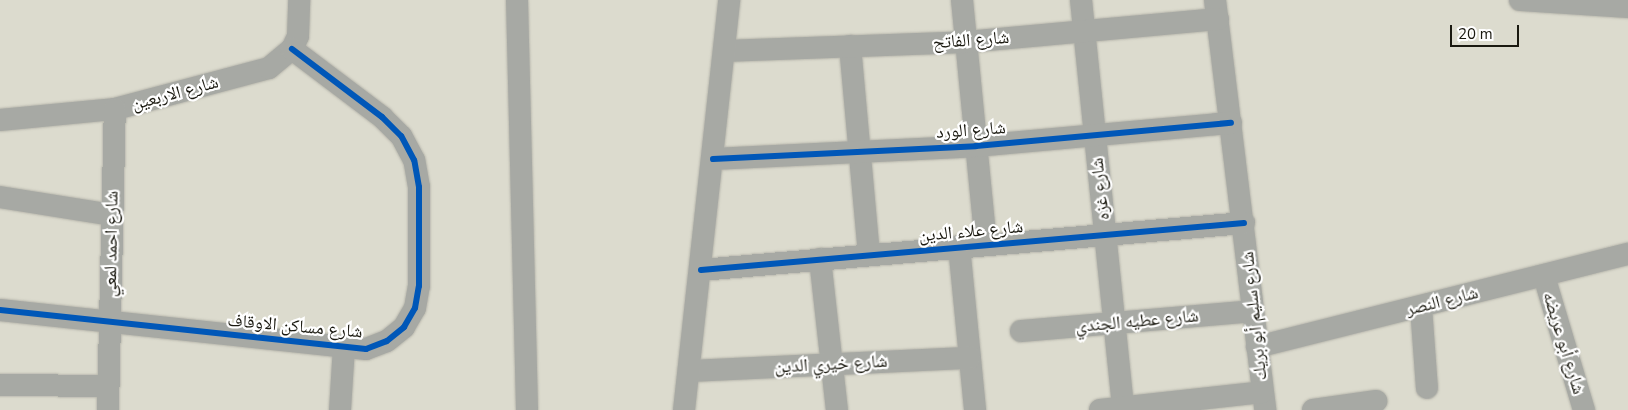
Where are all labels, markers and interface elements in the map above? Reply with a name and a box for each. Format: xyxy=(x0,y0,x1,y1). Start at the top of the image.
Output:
scale bar xyxy=(1453,15,1522,47)
text: 20 m xyxy=(1458,24,1493,44)
street label: شارع الفاتح xyxy=(932,27,1010,53)
street label: شارع الاربعين xyxy=(129,71,221,115)
street label: شارع الورد xyxy=(935,117,1007,143)
street label: شارع غزه xyxy=(1086,157,1114,221)
street label: شارع احمد لمعي xyxy=(99,191,123,297)
street label: شارع علاء الدين xyxy=(918,216,1024,246)
street label: شارع سليم أبو بريك xyxy=(1236,250,1272,382)
street label: شارع النصر xyxy=(1404,282,1480,320)
street label: شارع أبو عريضه xyxy=(1538,289,1590,397)
street label: شارع عطيه الجندي xyxy=(1075,305,1199,337)
street label: شارع مساكن الاوقاف xyxy=(227,309,363,343)
street label: شارع خيري الدين xyxy=(774,350,888,378)

